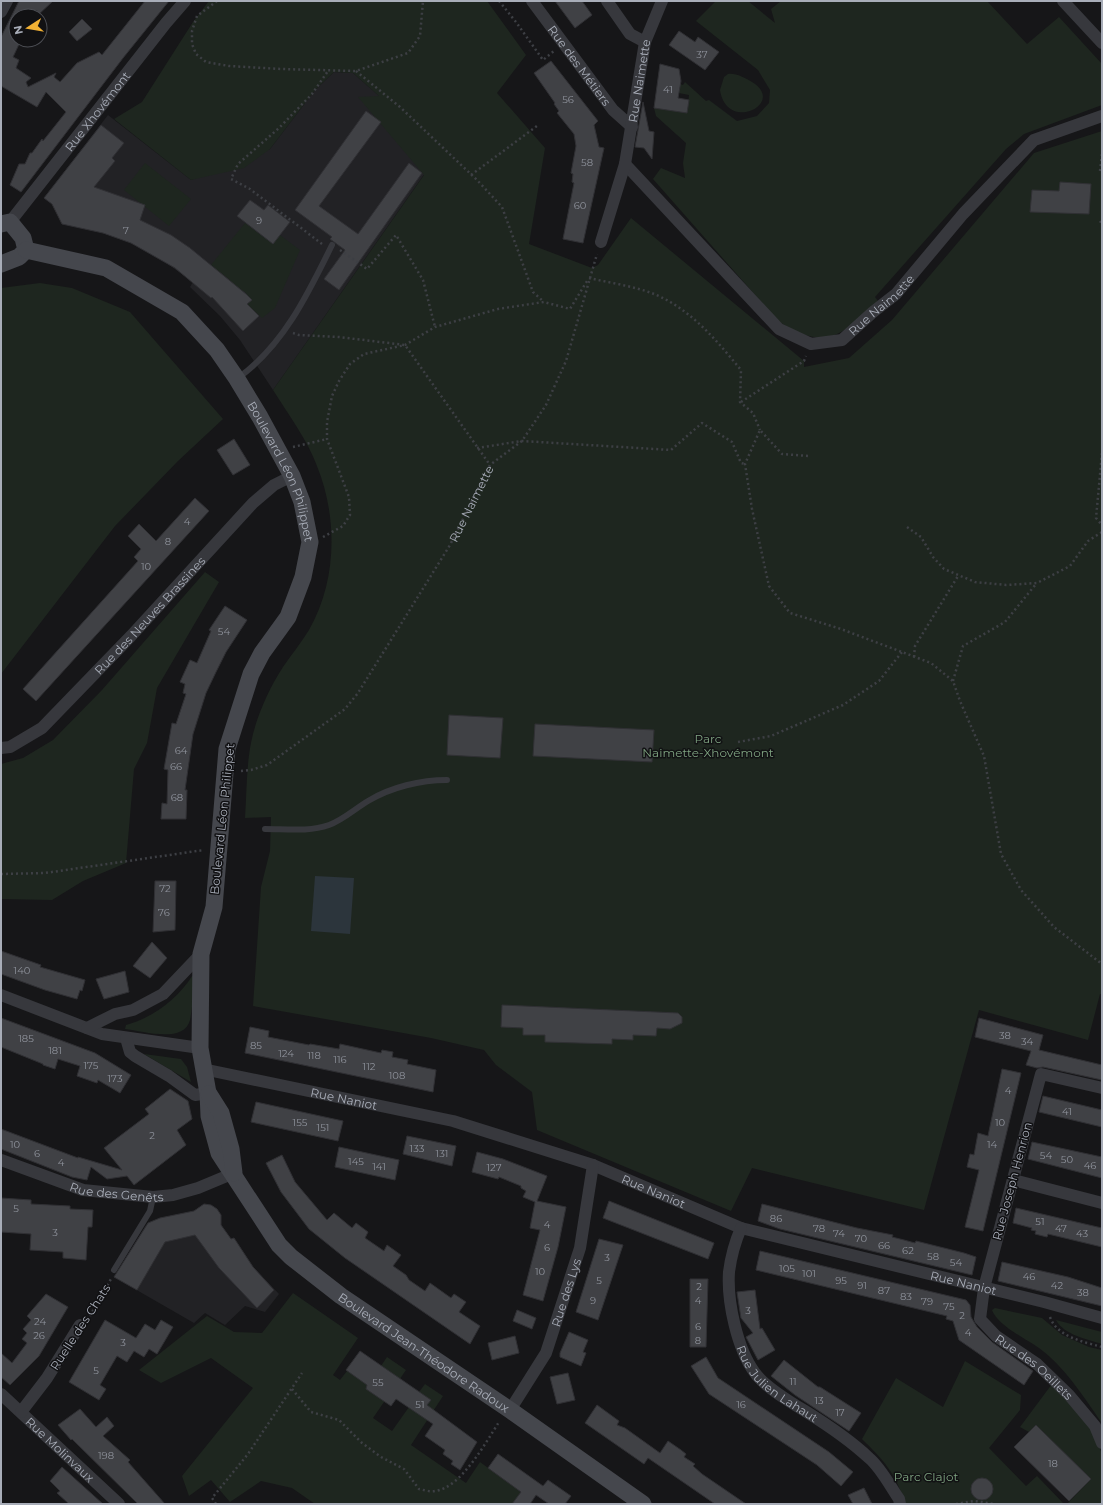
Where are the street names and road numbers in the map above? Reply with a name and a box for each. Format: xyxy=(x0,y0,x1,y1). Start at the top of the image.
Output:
street label: Rue des Métiers xyxy=(545,22,615,108)
street label: Rue Naimette xyxy=(624,38,653,123)
street label: Rue Xhovémont xyxy=(61,68,133,154)
street label: Rue Naimette xyxy=(845,271,917,338)
street label: Boulevard Léon Philippet xyxy=(245,398,317,543)
street label: Rue Naimette xyxy=(445,463,496,544)
street label: Rue des Neuves Brassines xyxy=(91,553,208,677)
street label: Boulevard Léon Philippet xyxy=(207,742,237,895)
street label: Rue Naniot xyxy=(309,1084,379,1113)
street label: Rue Joseph Henrion xyxy=(989,1120,1035,1242)
street label: Rue Naniot xyxy=(620,1171,688,1211)
street label: Rue des Genêts xyxy=(68,1178,164,1204)
street label: Rue des Lys xyxy=(548,1256,584,1329)
street label: Rue Naniot xyxy=(929,1267,998,1298)
street label: Ruelle des Chats xyxy=(47,1281,114,1373)
street label: Boulevard Jean-Théodore Radoux xyxy=(336,1289,513,1415)
street label: Rue des Oeillets xyxy=(993,1330,1077,1403)
street label: Rue Julien Lahaut xyxy=(734,1343,821,1425)
street label: Rue Molinvaux xyxy=(23,1414,98,1485)

